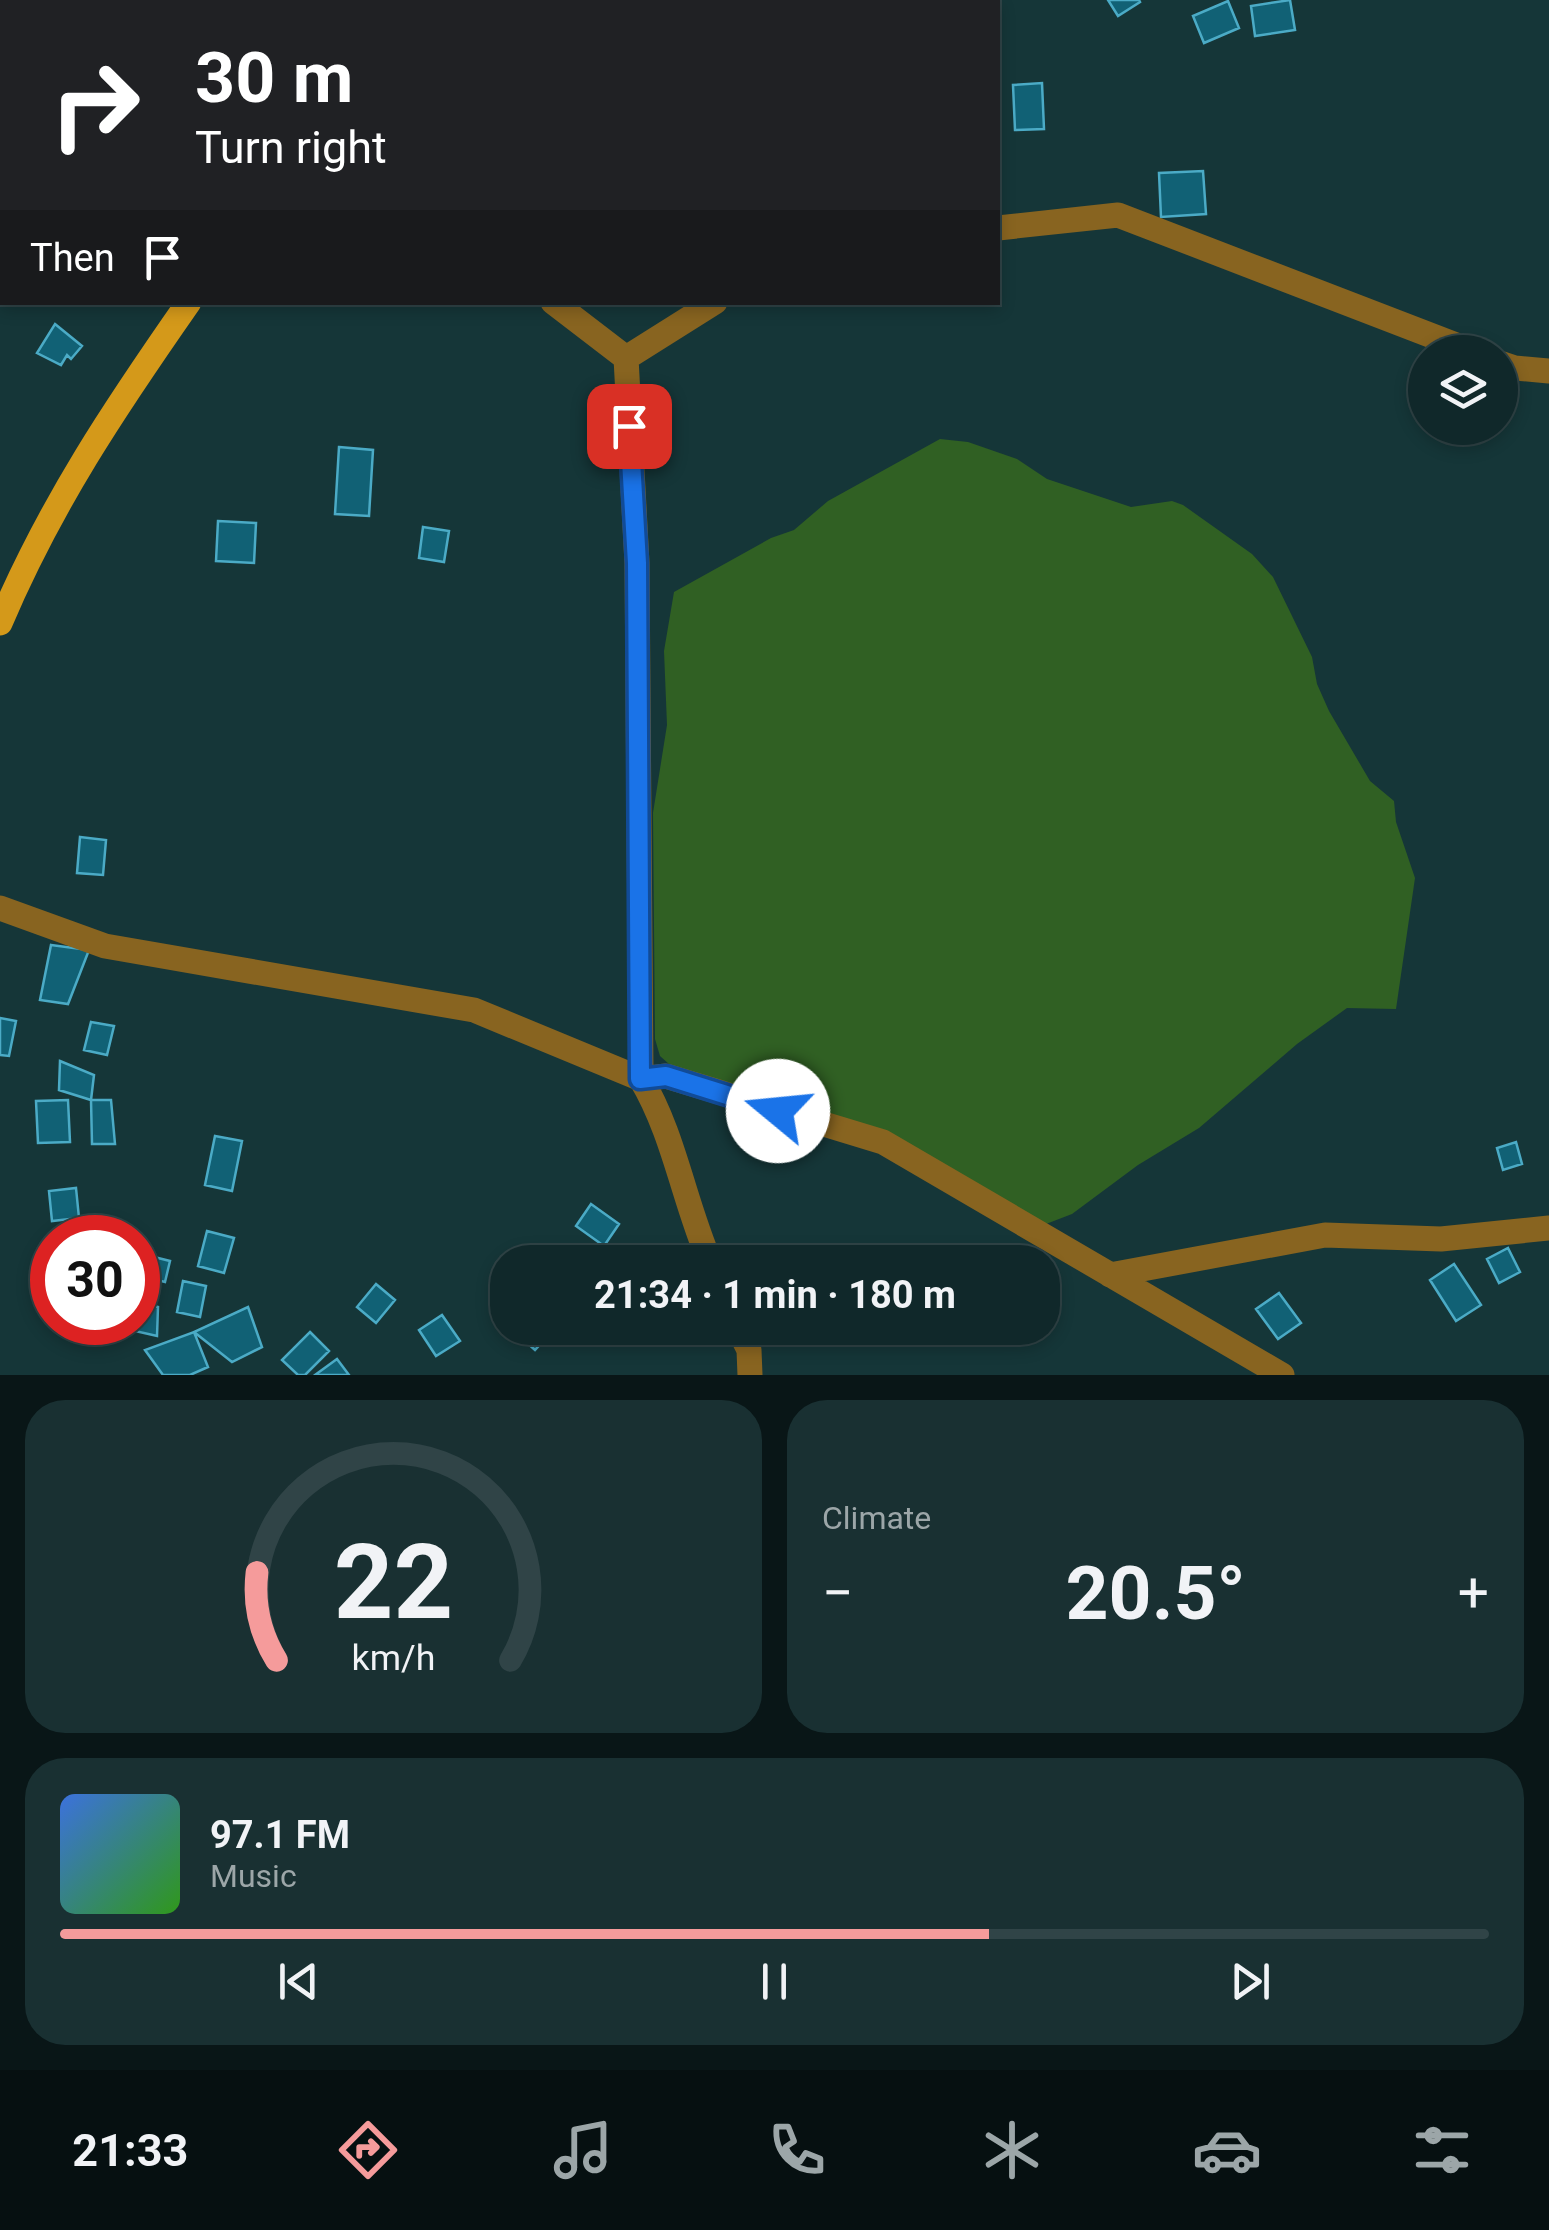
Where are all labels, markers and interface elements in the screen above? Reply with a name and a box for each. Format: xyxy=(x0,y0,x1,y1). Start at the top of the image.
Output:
text: 30 m xyxy=(195,37,353,119)
icon: right xyxy=(30,40,160,170)
text: Turn right xyxy=(195,121,387,174)
icon: arrive xyxy=(135,230,190,285)
text: Then xyxy=(30,236,115,280)
map controls xyxy=(1408,335,1518,445)
button: layers xyxy=(1408,335,1518,445)
pin xyxy=(587,384,672,469)
icon: arrive xyxy=(602,399,657,454)
position arrow xyxy=(726,1059,830,1163)
speed limit sign: 30 xyxy=(30,1215,160,1345)
text: 21:34 · 1 min · 180 m xyxy=(594,1273,956,1317)
text: Climate xyxy=(822,1499,931,1537)
text: 22 xyxy=(334,1522,453,1643)
text: 20.5° xyxy=(1066,1549,1246,1637)
text: − xyxy=(822,1561,853,1625)
text: + xyxy=(1458,1561,1489,1625)
text: km/h xyxy=(352,1637,435,1679)
text: 97.1 FM xyxy=(210,1813,350,1857)
text: Music xyxy=(210,1857,297,1895)
icon: previous xyxy=(271,1954,326,2009)
icon: pause xyxy=(747,1954,802,2009)
icon: next xyxy=(1223,1954,1278,2009)
icon: directions xyxy=(333,2115,403,2185)
icon: music xyxy=(548,2115,618,2185)
icon: phone xyxy=(762,2115,832,2185)
icon: climate xyxy=(977,2115,1047,2185)
icon: car xyxy=(1192,2115,1262,2185)
icon: filters xyxy=(1407,2115,1477,2185)
text: 21:33 xyxy=(72,2124,188,2177)

